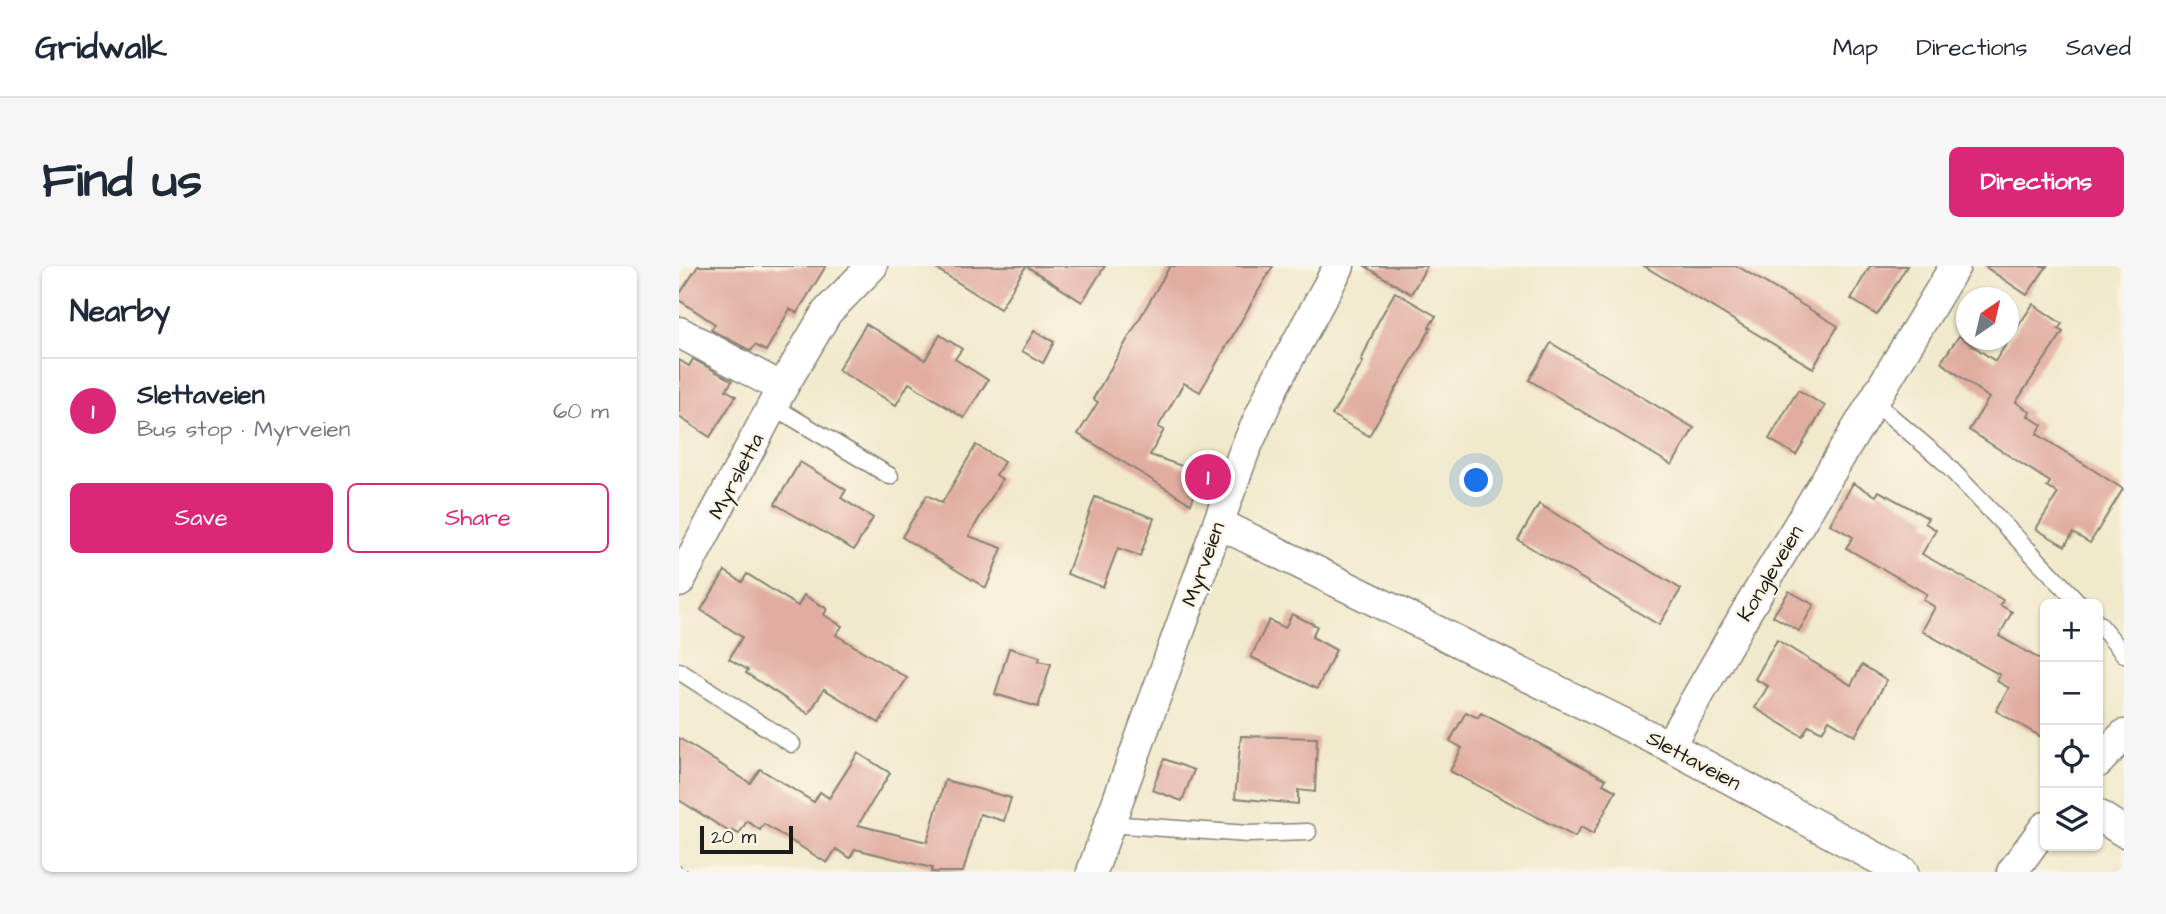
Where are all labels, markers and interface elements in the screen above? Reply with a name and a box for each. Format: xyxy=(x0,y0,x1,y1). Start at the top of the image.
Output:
text: Gridwalk xyxy=(35,25,167,71)
text: Map xyxy=(1833,31,1878,65)
text: Directions xyxy=(1916,31,2028,65)
text: Saved xyxy=(2066,31,2131,65)
button: Directions xyxy=(1949,147,2124,217)
text: Find us xyxy=(42,148,202,216)
north arrow xyxy=(1956,287,2019,350)
text: Nearby xyxy=(70,291,170,333)
text: Slettaveien xyxy=(137,377,265,413)
text: 1 xyxy=(92,395,94,427)
text: 60 m xyxy=(553,395,609,427)
text: Bus stop · Myrveien xyxy=(137,413,350,445)
street label: Myrsletta xyxy=(702,428,773,525)
pin: 1 xyxy=(1185,451,1231,503)
your location xyxy=(1459,463,1493,497)
button: Save xyxy=(70,483,333,553)
button: Share xyxy=(347,483,609,553)
street label: Myrveien xyxy=(1175,518,1234,611)
street label: Kongleveien xyxy=(1730,520,1812,628)
map controls xyxy=(2040,599,2103,851)
button: + xyxy=(2040,599,2103,662)
button: − xyxy=(2040,662,2103,725)
street label: Slettaveien xyxy=(1641,723,1746,797)
button: locate xyxy=(2040,725,2103,788)
button: layers xyxy=(2040,788,2103,851)
scale bar xyxy=(700,823,793,855)
text: 20 m xyxy=(711,824,756,851)

